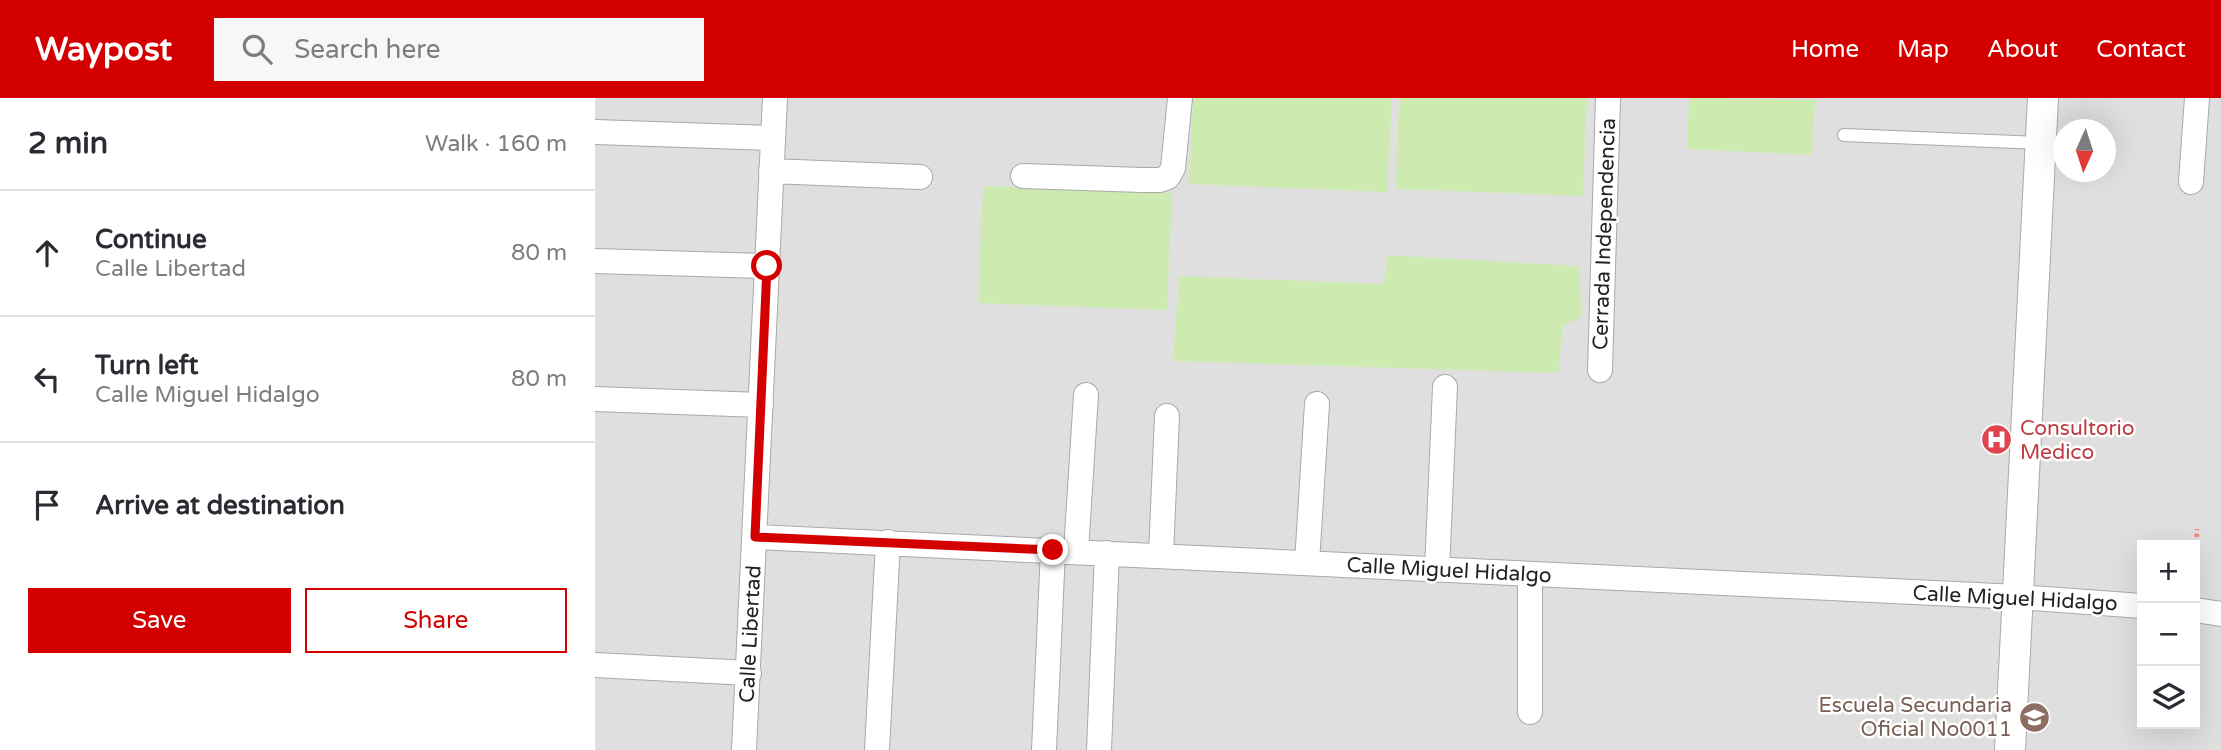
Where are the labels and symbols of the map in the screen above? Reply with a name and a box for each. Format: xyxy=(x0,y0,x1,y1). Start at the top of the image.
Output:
street label: Cerrada Independencia xyxy=(1588,117,1621,351)
north arrow xyxy=(2053,119,2116,182)
route start xyxy=(751,250,782,281)
place label: Consultorio Medico xyxy=(2020,416,2135,465)
hospital icon: Consultorio Medico xyxy=(1980,423,2014,457)
route end xyxy=(1037,534,1068,565)
street label: Calle Miguel Hidalgo xyxy=(1346,553,1552,588)
street label: Calle Libertad xyxy=(734,565,767,703)
street label: Calle Miguel Hidalgo xyxy=(1912,581,2118,616)
place label: Escuela Secundaria Oficial No0011 xyxy=(1819,693,2012,742)
school or university icon: Escuela Secundaria Oficial No0011 xyxy=(2018,700,2052,734)

